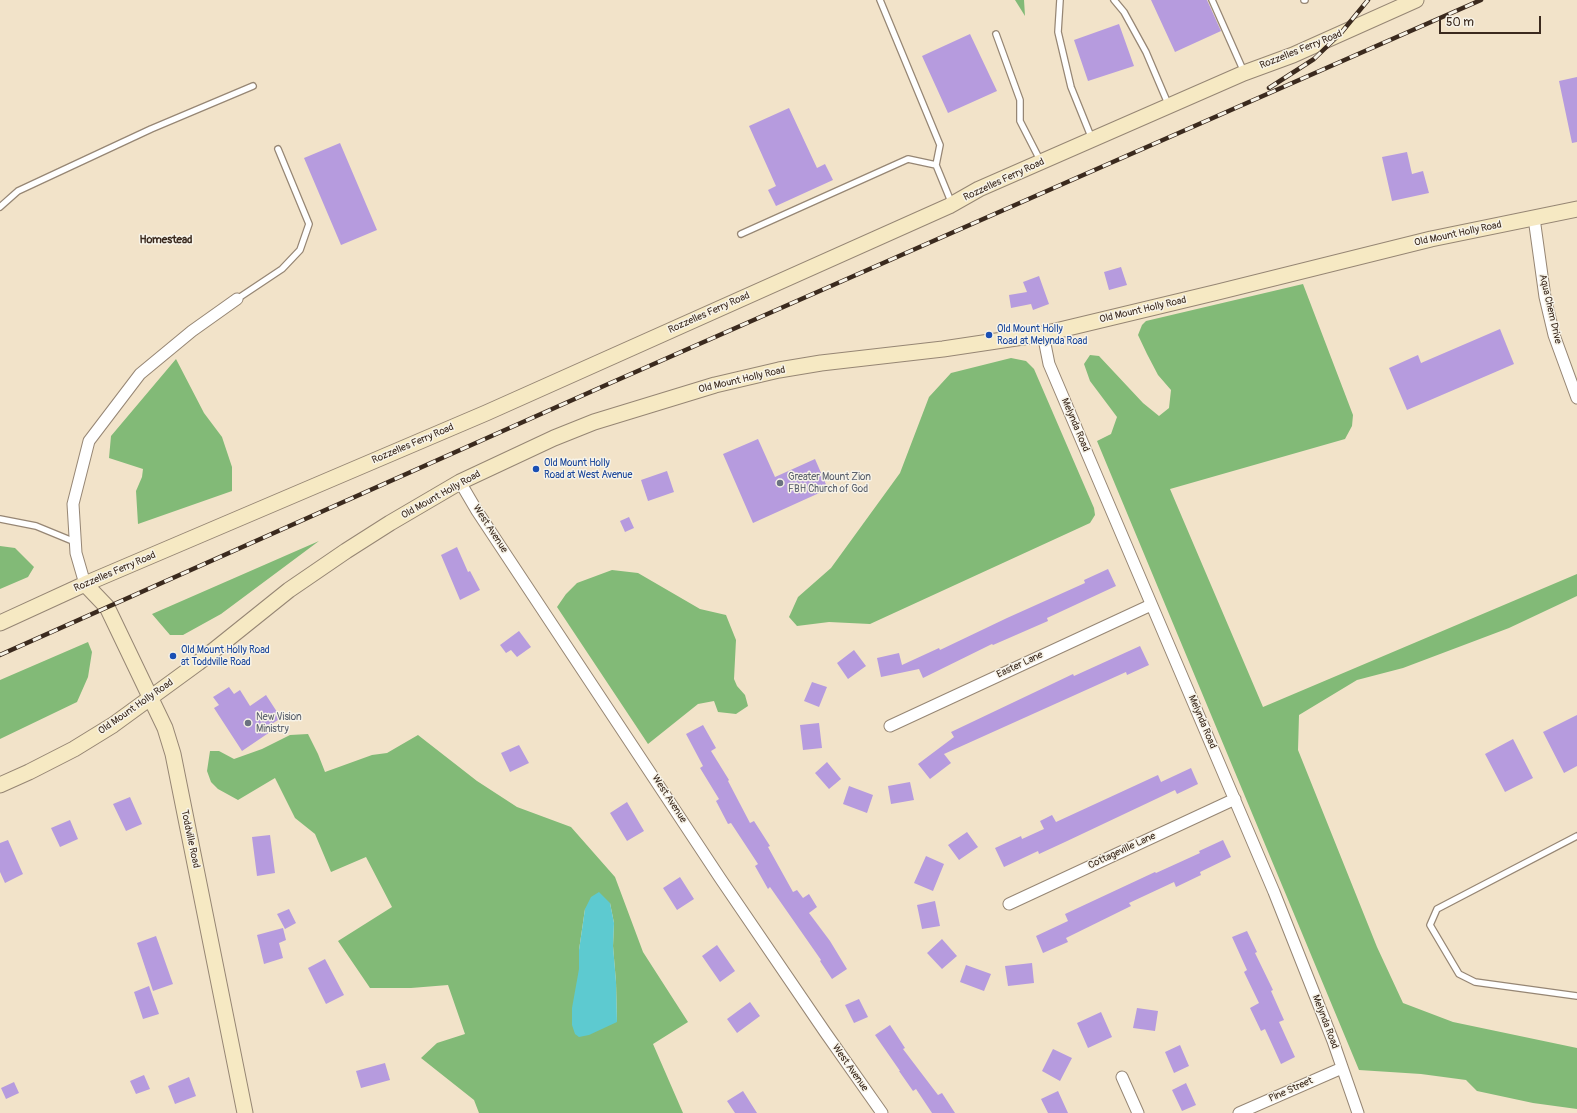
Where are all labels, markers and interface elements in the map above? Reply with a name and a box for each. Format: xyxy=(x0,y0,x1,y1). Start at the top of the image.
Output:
scale bar xyxy=(1441,8,1543,34)
text: 50 m xyxy=(1446,15,1474,30)
street label: Rozzelles Ferry Road xyxy=(1258,28,1344,72)
street label: Rozzelles Ferry Road xyxy=(962,156,1046,204)
street label: Old Mount Holly Road xyxy=(1413,219,1503,249)
district label: Homestead xyxy=(139,233,193,247)
street label: Aqua Chem Drive xyxy=(1536,273,1564,345)
street label: Rozzelles Ferry Road xyxy=(666,290,752,336)
street label: Old Mount Holly Road xyxy=(1098,294,1188,326)
place label: Old Mount Holly Road at Melynda Road xyxy=(997,323,1087,346)
marker: Old Mount Holly Road at Melynda Road xyxy=(984,330,994,340)
street label: Old Mount Holly Road xyxy=(697,364,787,396)
street label: Melynda Road xyxy=(1058,396,1092,454)
street label: Rozzelles Ferry Road xyxy=(370,421,456,467)
place label: Old Mount Holly Road at West Avenue xyxy=(544,457,632,480)
marker: Old Mount Holly Road at West Avenue xyxy=(531,464,541,474)
street label: Old Mount Holly Road xyxy=(399,468,483,522)
place label: Greater Mount Zion FBH Church of God xyxy=(788,471,871,494)
marker: Greater Mount Zion FBH Church of God xyxy=(775,478,785,488)
street label: West Avenue xyxy=(470,503,510,555)
street label: Rozzelles Ferry Road xyxy=(72,549,158,595)
place label: Old Mount Holly Road at Toddville Road xyxy=(181,644,270,668)
street label: Easter Lane xyxy=(995,649,1045,681)
marker: Old Mount Holly Road at Toddville Road xyxy=(168,651,178,661)
street label: Old Mount Holly Road xyxy=(96,677,176,737)
street label: Melynda Road xyxy=(1185,693,1219,751)
place label: New Vision Ministry xyxy=(256,711,302,734)
marker: New Vision Ministry xyxy=(243,718,253,728)
street label: West Avenue xyxy=(649,773,689,825)
street label: Toddville Road xyxy=(178,809,202,869)
street label: Cottageville Lane xyxy=(1086,830,1158,872)
street label: Melynda Road xyxy=(1309,993,1341,1051)
street label: West Avenue xyxy=(829,1042,871,1094)
street label: Pine Street xyxy=(1267,1075,1315,1105)

